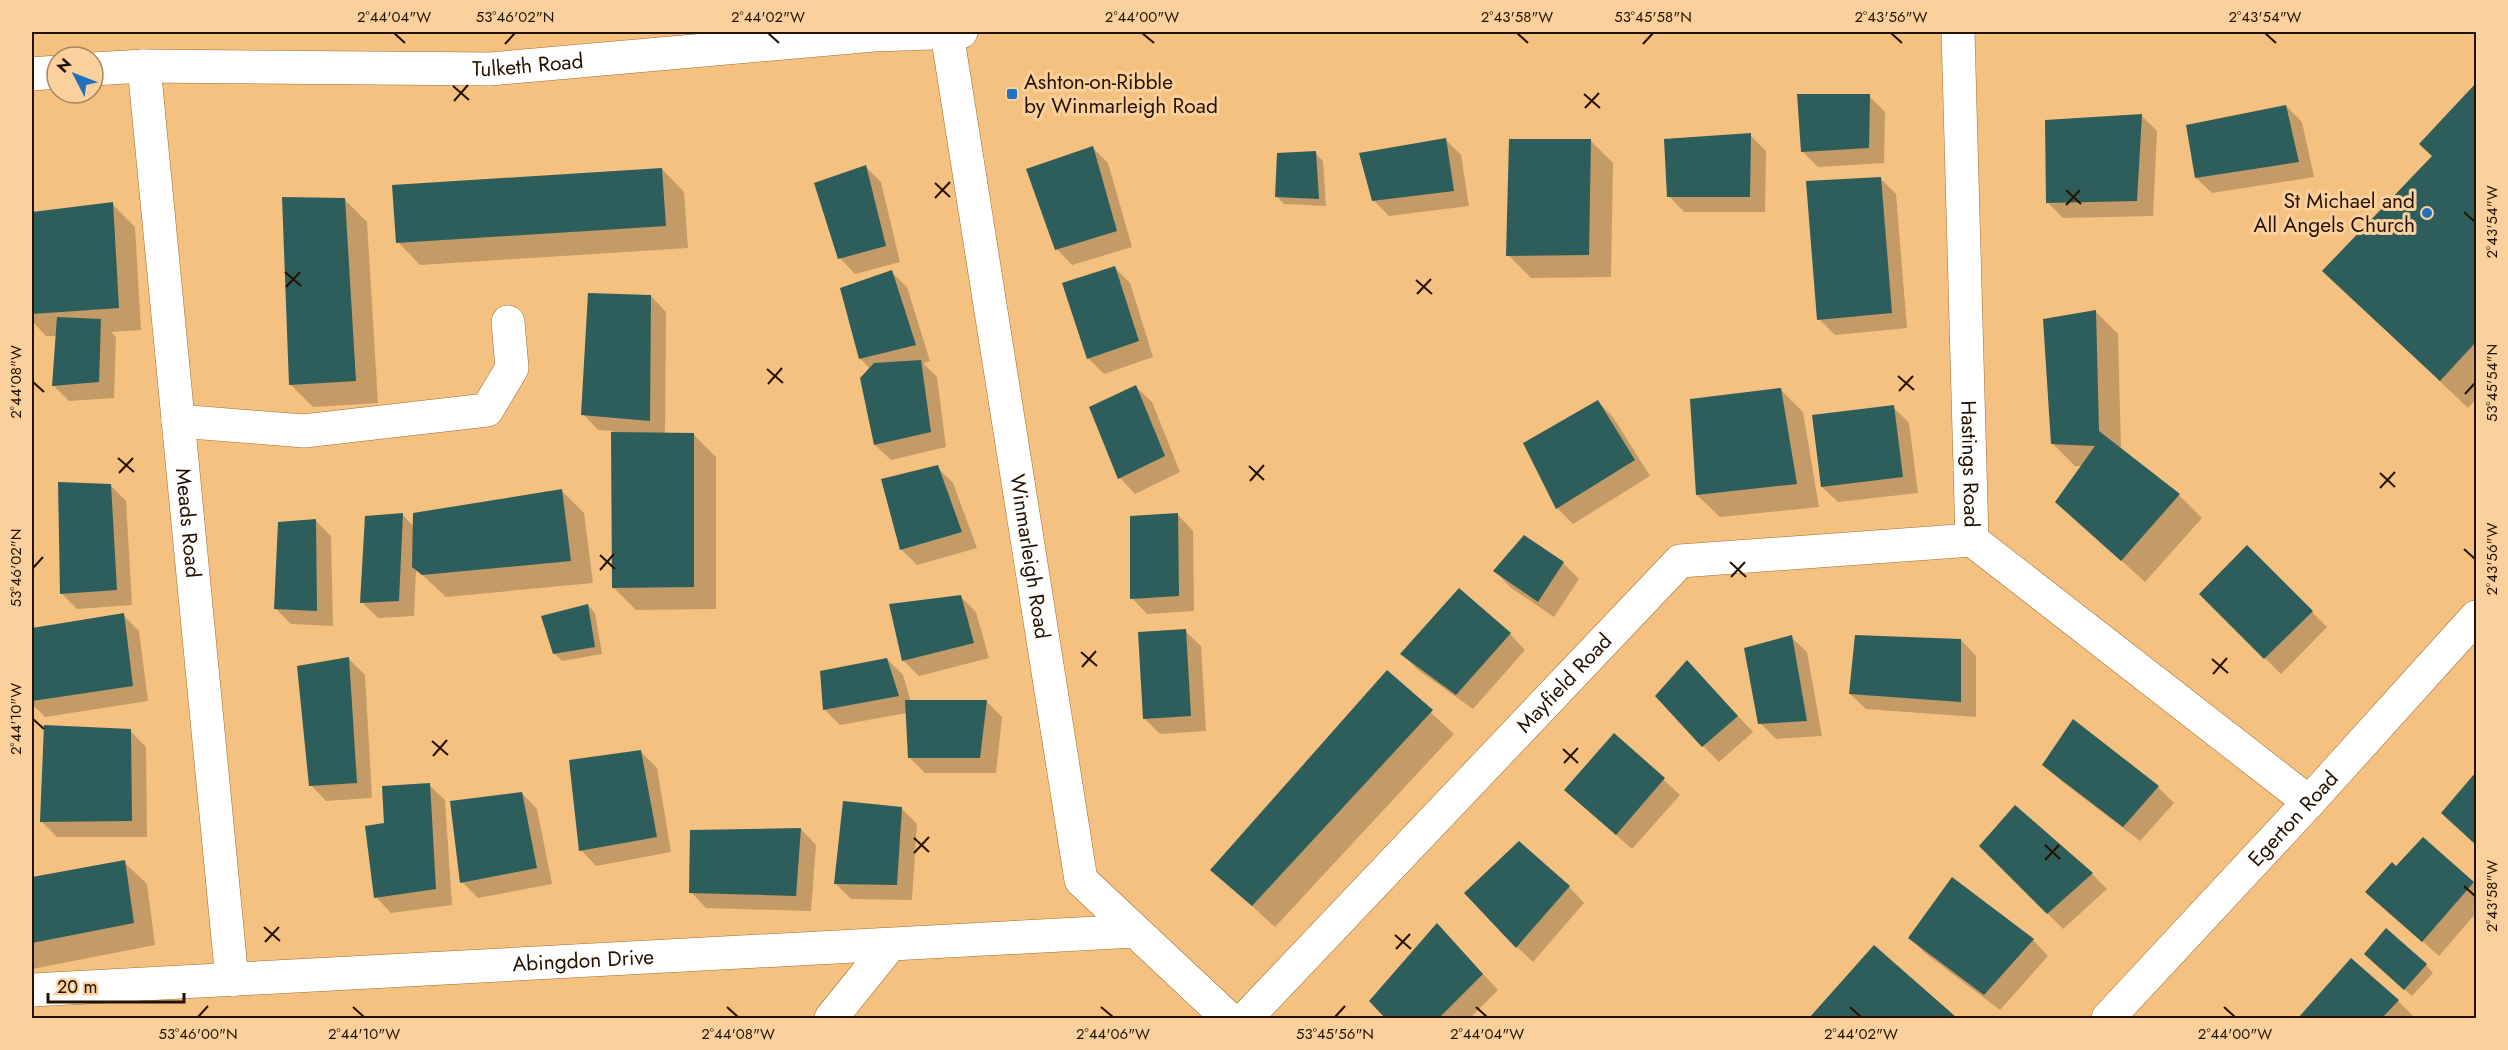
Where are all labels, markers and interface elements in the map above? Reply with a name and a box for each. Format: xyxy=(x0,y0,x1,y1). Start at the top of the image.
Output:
text: 2°44'04"W xyxy=(357,6,431,28)
text: 53°46'02"N xyxy=(476,6,554,28)
text: 2°44'02"W xyxy=(731,6,805,28)
text: 2°44'00"W xyxy=(1105,6,1179,28)
text: 2°43'58"W xyxy=(1481,6,1553,28)
text: 53°45'58"N xyxy=(1614,6,1692,28)
text: 2°43'56"W xyxy=(1855,6,1928,28)
text: 2°43'54"W xyxy=(2229,6,2302,28)
north arrow xyxy=(45,45,105,105)
street label: Tulketh Road xyxy=(472,46,585,84)
text: N xyxy=(51,53,77,78)
place label: Ashton-on-Ribble by Winmarleigh Road xyxy=(1024,67,1218,121)
marker: Ashton-on-Ribble by Winmarleigh Road xyxy=(1005,87,1019,101)
text: 2°43'54"W xyxy=(2481,185,2503,258)
place label: St Michael and All Angels Church xyxy=(2254,186,2415,240)
marker: St Michael and All Angels Church xyxy=(2420,206,2434,220)
text: 53°45'54"N xyxy=(2481,344,2503,422)
text: 2°44'08"W xyxy=(5,345,27,419)
street label: Hastings Road xyxy=(1953,400,1987,528)
street label: Meads Road xyxy=(168,467,208,579)
street label: Winmarleigh Road xyxy=(1002,472,1058,641)
text: 2°43'56"W xyxy=(2481,522,2503,595)
text: 53°46'02"N xyxy=(5,529,27,607)
street label: Mayfield Road xyxy=(1510,627,1619,739)
text: 2°44'10"W xyxy=(5,683,27,755)
street label: Egerton Road xyxy=(2241,764,2345,873)
text: 2°43'58"W xyxy=(2481,860,2503,932)
street label: Abingdon Drive xyxy=(512,942,655,979)
scale bar xyxy=(48,966,184,1004)
text: 20 m xyxy=(57,974,97,1000)
text: 53°46'00"N xyxy=(158,1023,238,1045)
text: 2°44'10"W xyxy=(328,1023,400,1045)
text: 2°44'08"W xyxy=(701,1023,775,1045)
text: 2°44'06"W xyxy=(1076,1023,1150,1045)
text: 53°45'56"N xyxy=(1296,1023,1374,1045)
text: 2°44'04"W xyxy=(1450,1023,1524,1045)
text: 2°44'02"W xyxy=(1824,1023,1898,1045)
text: 2°44'00"W xyxy=(2198,1023,2272,1045)

